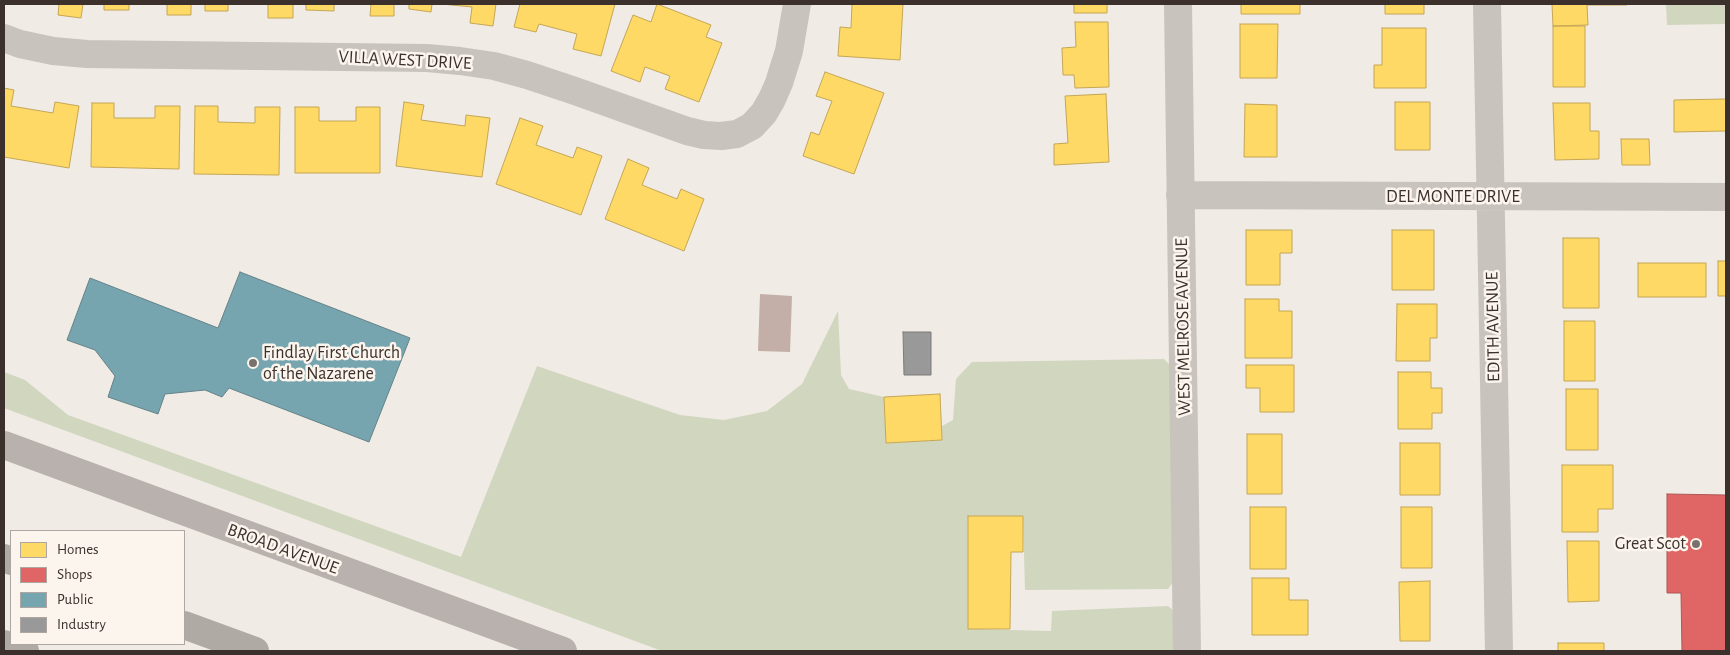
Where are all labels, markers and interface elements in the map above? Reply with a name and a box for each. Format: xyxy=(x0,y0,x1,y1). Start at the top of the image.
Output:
street label: VILLA WEST DRIVE xyxy=(338,46,472,74)
street label: DEL MONTE DRIVE xyxy=(1386,186,1520,208)
street label: WEST MELROSE AVENUE xyxy=(1171,238,1195,416)
street label: EDITH AVENUE xyxy=(1481,272,1505,382)
place label: Findlay First Church of the Nazarene xyxy=(263,342,400,384)
marker: Findlay First Church of the Nazarene xyxy=(247,357,259,369)
street label: BROAD AVENUE xyxy=(224,519,342,579)
legend xyxy=(10,530,185,645)
place label: Great Scot xyxy=(1615,533,1686,555)
marker: Great Scot xyxy=(1690,538,1702,550)
text: Homes xyxy=(57,542,99,557)
text: Shops xyxy=(57,567,92,582)
text: Public xyxy=(57,592,93,607)
text: Industry xyxy=(57,617,106,632)

